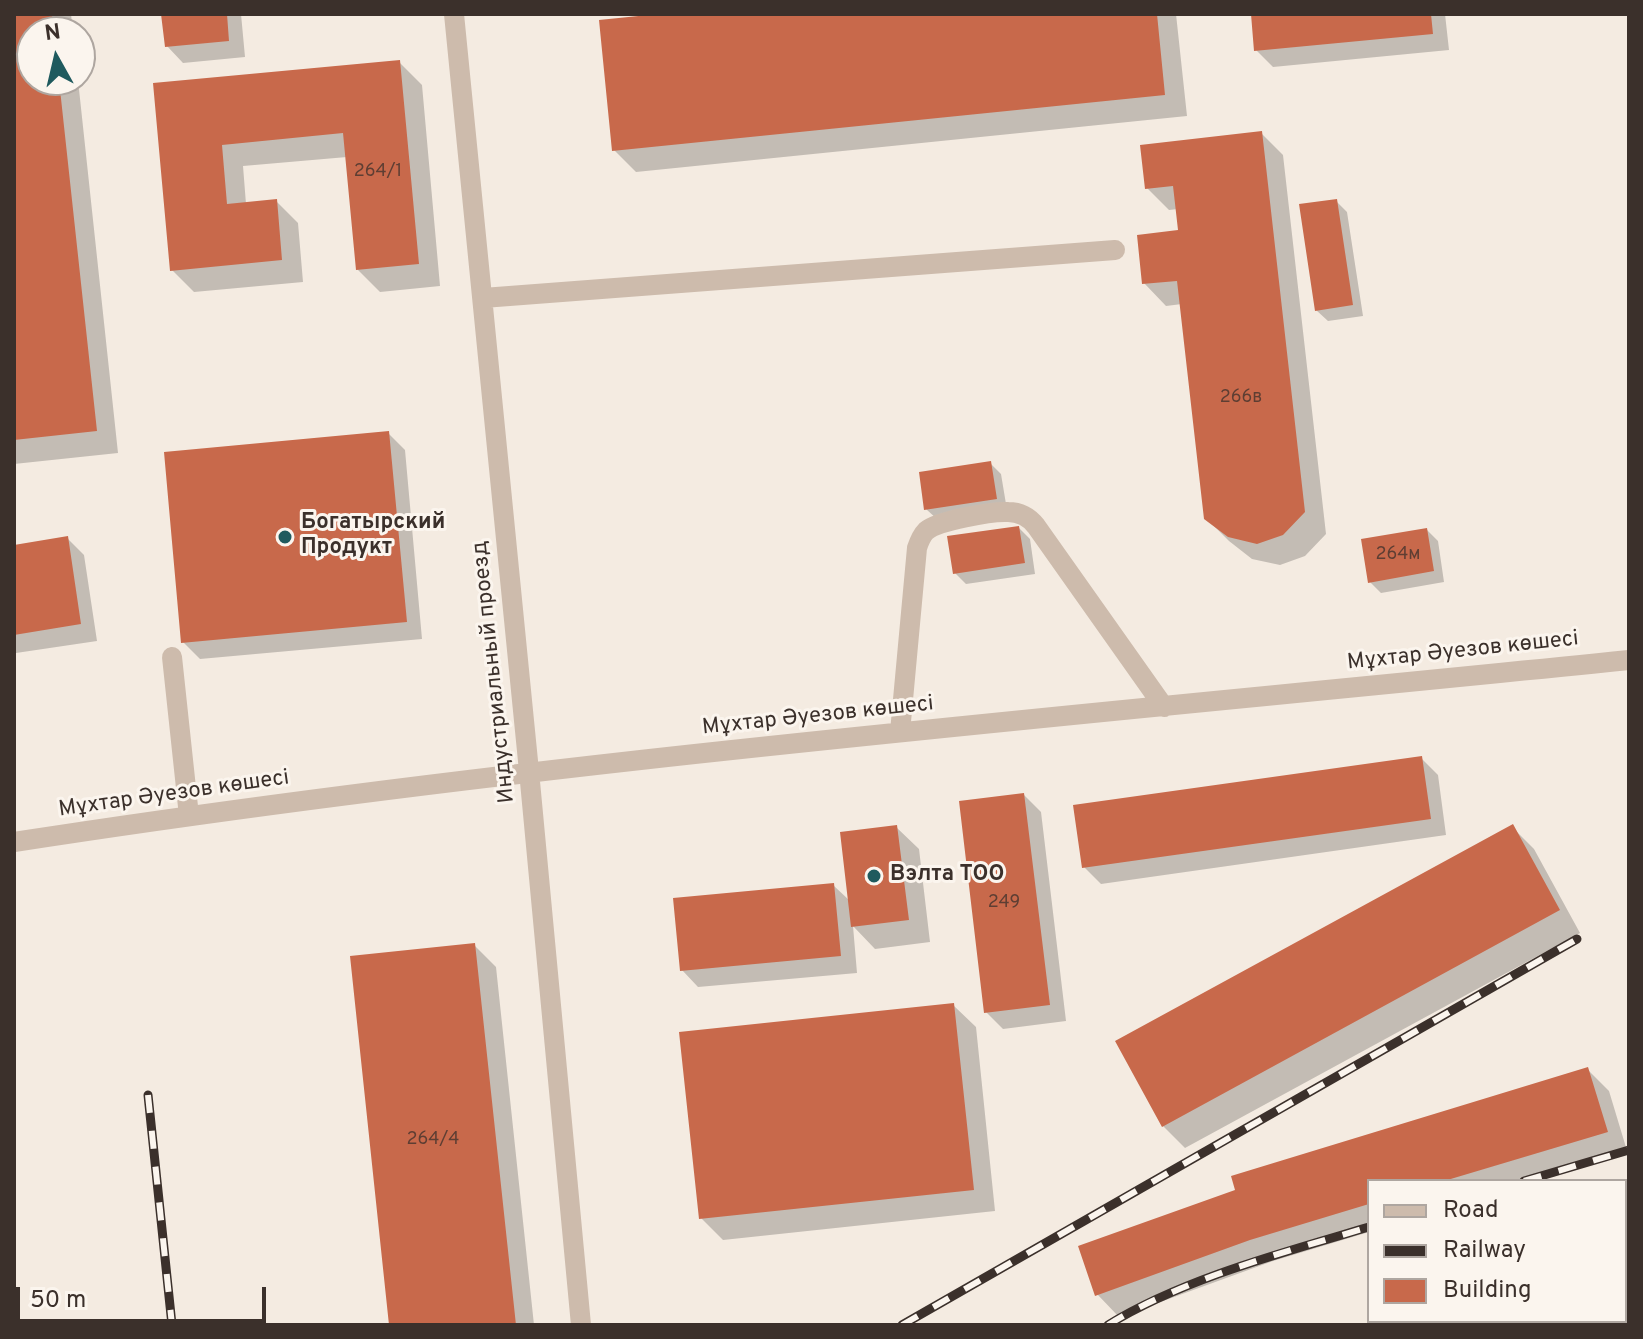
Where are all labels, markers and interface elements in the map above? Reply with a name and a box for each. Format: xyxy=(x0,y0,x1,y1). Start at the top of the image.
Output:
north arrow xyxy=(16,16,96,96)
text: N xyxy=(43,19,63,48)
house number: 264/1 xyxy=(354,161,402,183)
house number: 266в xyxy=(1220,387,1262,409)
place label: Богатырский Продукт xyxy=(301,511,445,562)
marker: Богатырский Продукт xyxy=(276,528,294,546)
street label: Индустриальный проезд xyxy=(468,540,522,804)
house number: 264м xyxy=(1375,544,1421,566)
street label: Мұхтар Әуезов көшесі xyxy=(1346,627,1580,677)
street label: Мұхтар Әуезов көшесі xyxy=(701,692,935,742)
street label: Мұхтар Әуезов көшесі xyxy=(57,766,291,824)
place label: Вэлта ТОО xyxy=(890,863,1004,889)
marker: Вэлта ТОО xyxy=(865,867,883,885)
house number: 249 xyxy=(988,892,1020,914)
house number: 264/4 xyxy=(407,1129,459,1151)
legend xyxy=(1367,1179,1627,1323)
text: Road xyxy=(1443,1196,1499,1226)
text: Railway xyxy=(1443,1236,1526,1266)
scale bar xyxy=(20,1271,270,1321)
text: Building xyxy=(1443,1276,1532,1306)
text: 50 m xyxy=(30,1286,86,1316)

